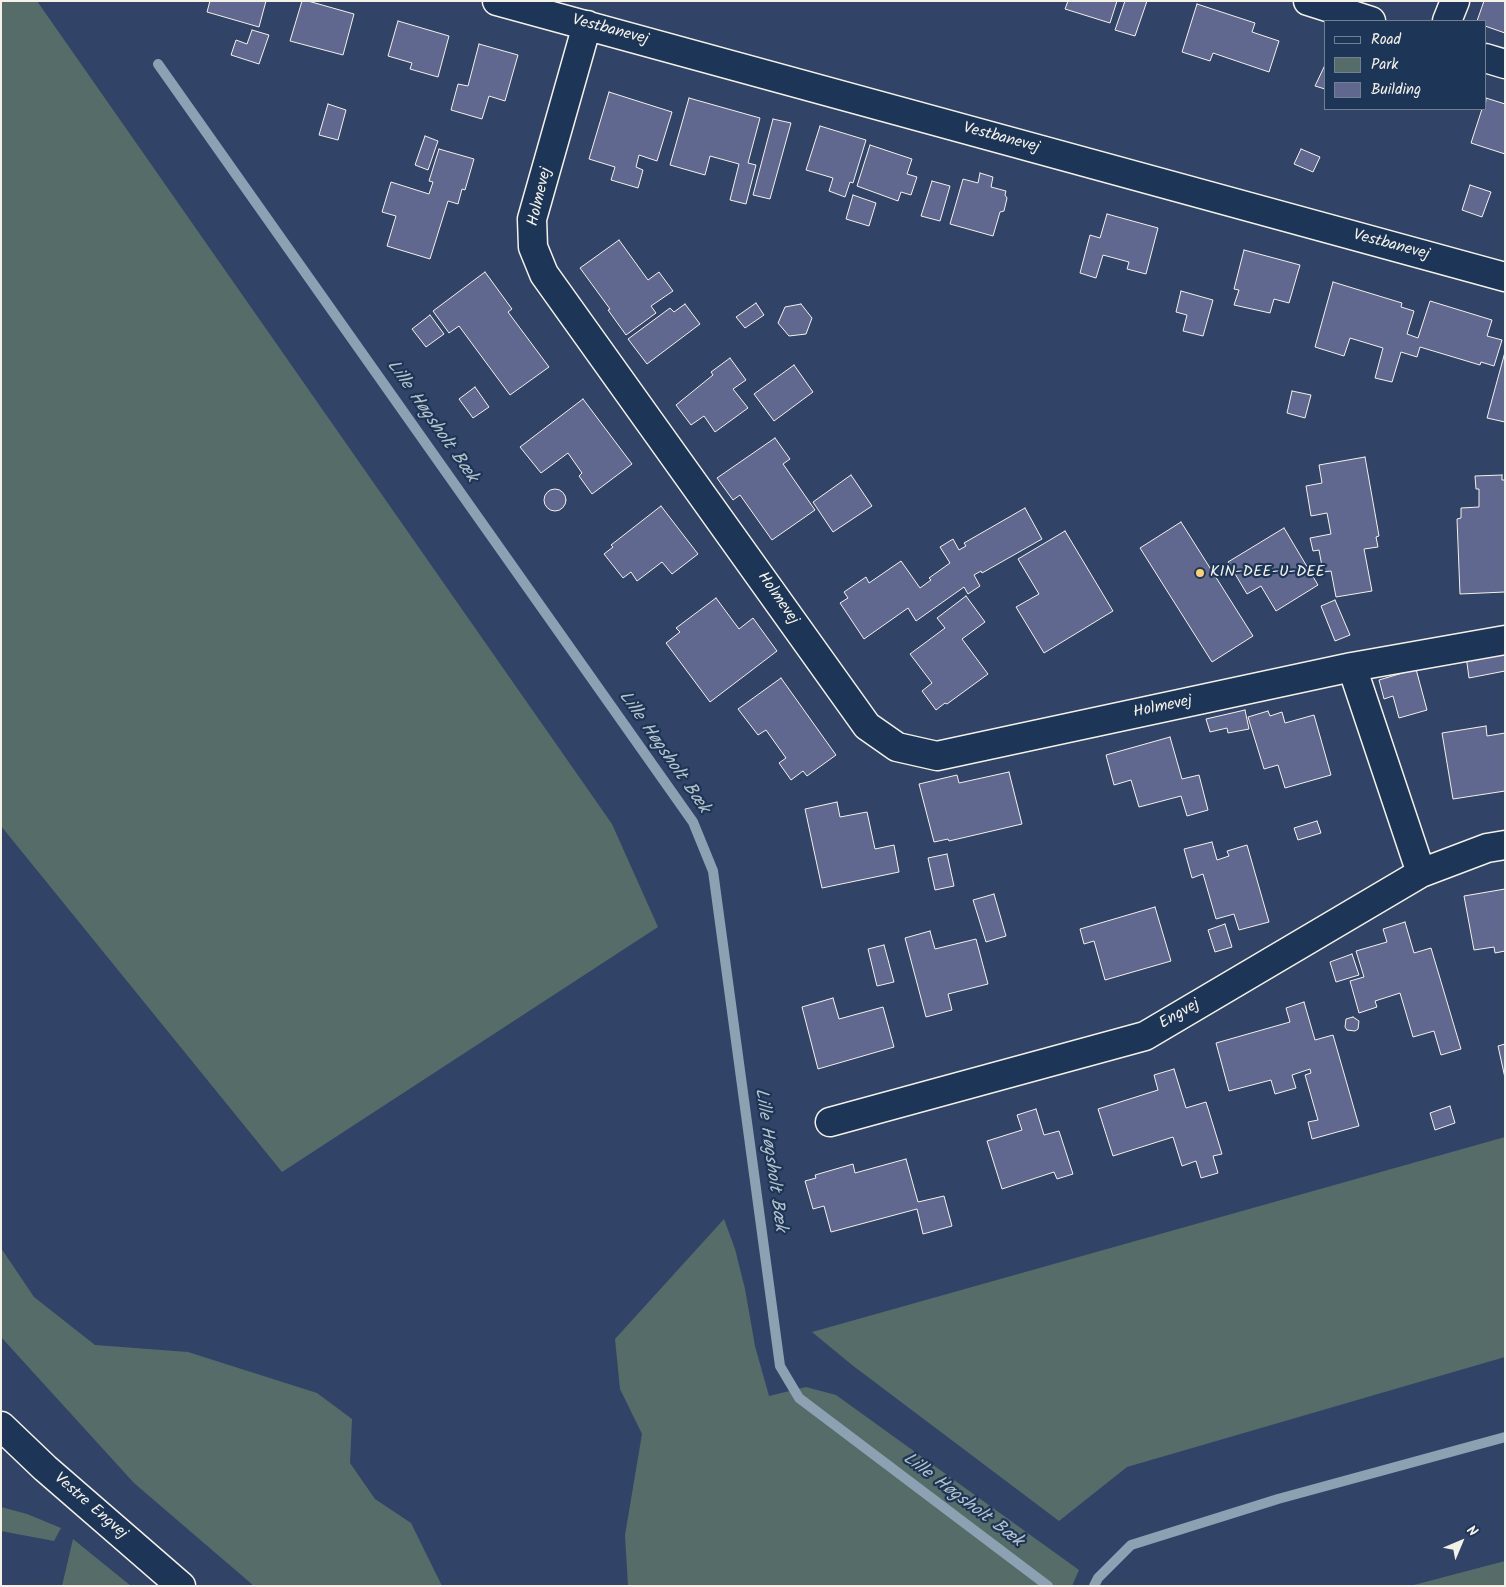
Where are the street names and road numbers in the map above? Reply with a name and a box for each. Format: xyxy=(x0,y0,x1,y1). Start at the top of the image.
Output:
street label: Vestbanevej xyxy=(570,12,650,50)
street label: Vestbanevej xyxy=(961,120,1041,158)
street label: Holmevej xyxy=(525,166,557,228)
street label: Vestbanevej xyxy=(1351,227,1431,265)
street label: Holmevej xyxy=(752,569,802,629)
street label: Holmevej xyxy=(1132,692,1194,724)
street label: Engvej xyxy=(1156,996,1204,1034)
street label: Vestre Engvej xyxy=(49,1470,131,1544)

